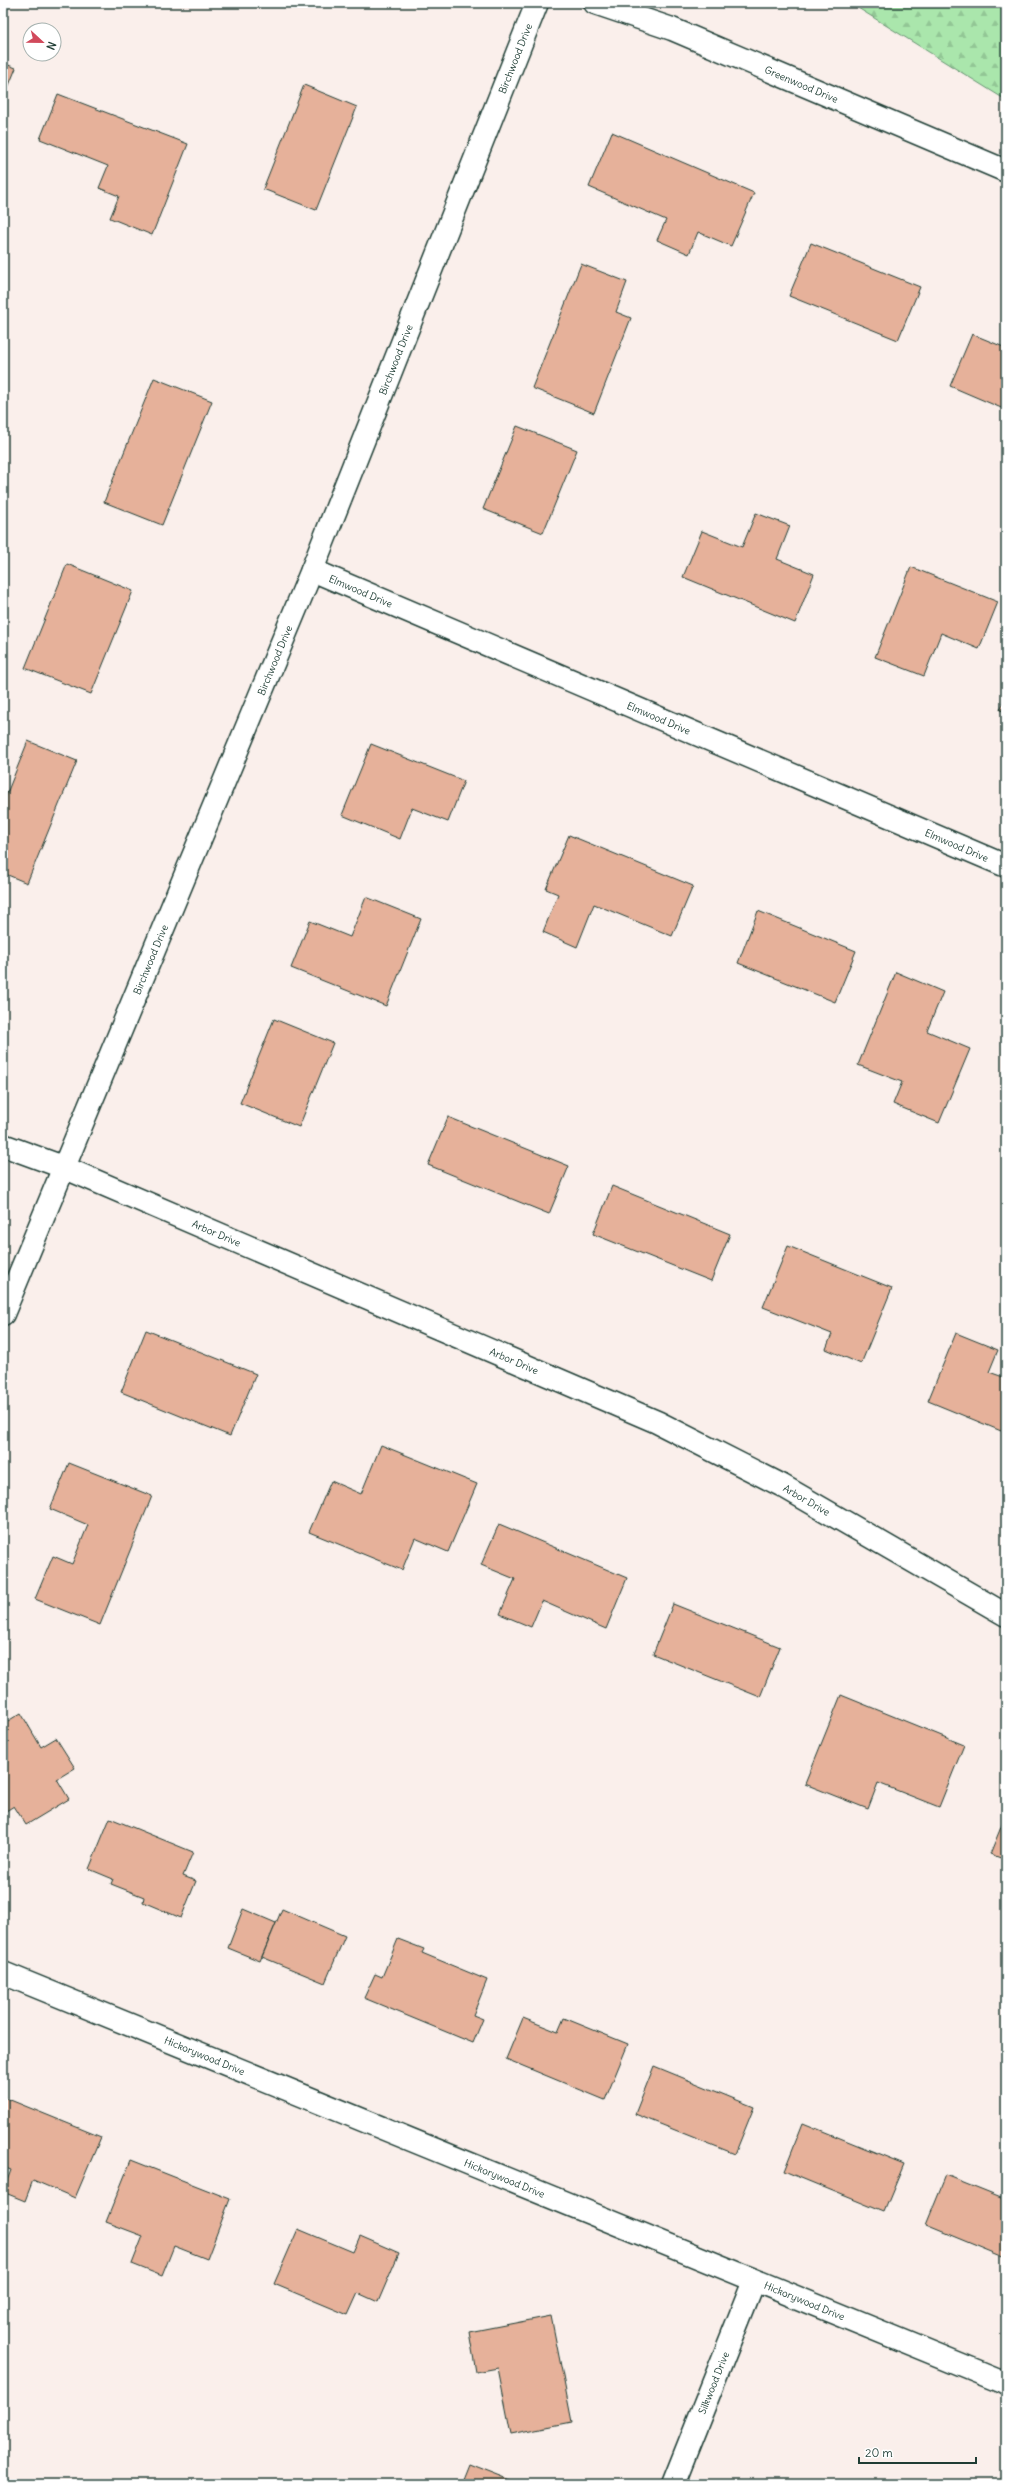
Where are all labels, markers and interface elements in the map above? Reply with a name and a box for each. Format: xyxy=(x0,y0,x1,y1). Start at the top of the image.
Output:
street label: Birchwood Drive xyxy=(495,21,535,96)
north arrow xyxy=(22,22,62,62)
text: N xyxy=(43,40,59,52)
street label: Greenwood Drive xyxy=(763,63,840,105)
street label: Birchwood Drive xyxy=(376,322,415,397)
street label: Elmwood Drive xyxy=(327,571,395,610)
street label: Birchwood Drive xyxy=(254,623,295,697)
street label: Elmwood Drive xyxy=(625,699,693,737)
street label: Elmwood Drive xyxy=(923,826,991,864)
street label: Birchwood Drive xyxy=(130,922,171,996)
street label: Arbor Drive xyxy=(190,1217,243,1249)
street label: Arbor Drive xyxy=(488,1345,541,1377)
street label: Arbor Drive xyxy=(781,1481,832,1518)
street label: Hickorywood Drive xyxy=(163,2033,247,2078)
street label: Hickorywood Drive xyxy=(462,2156,547,2200)
street label: Hickorywood Drive xyxy=(762,2278,847,2323)
street label: Silkwood Drive xyxy=(695,2350,732,2416)
scale bar xyxy=(859,2439,976,2465)
text: 20 m xyxy=(865,2445,893,2460)

